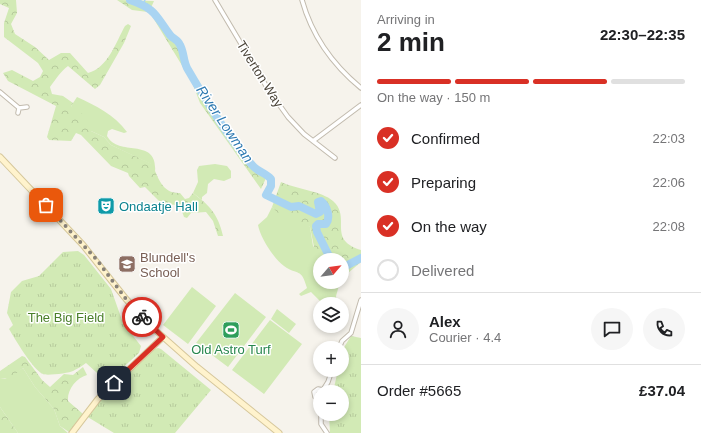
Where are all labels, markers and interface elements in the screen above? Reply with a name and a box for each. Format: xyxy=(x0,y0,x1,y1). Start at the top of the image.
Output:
text: Arriving in xyxy=(377,12,435,27)
text: 22:30–22:35 xyxy=(600,26,685,43)
text: 2 min xyxy=(377,27,445,57)
street label: Tiverton Way xyxy=(234,38,287,110)
water label: River Lowman xyxy=(193,82,257,166)
text: On the way · 150 m xyxy=(377,90,490,105)
icon: check xyxy=(377,127,399,149)
text: Confirmed xyxy=(411,130,480,147)
text: 22:03 xyxy=(652,131,685,146)
icon: check xyxy=(377,171,399,193)
text: Preparing xyxy=(411,174,476,191)
text: 22:06 xyxy=(652,175,685,190)
pin xyxy=(29,188,63,222)
icon: bag xyxy=(35,194,57,216)
theatre icon: Ondaatje Hall xyxy=(96,196,116,216)
place label: Ondaatje Hall xyxy=(119,199,198,214)
icon: check xyxy=(377,215,399,237)
text: On the way xyxy=(411,218,487,235)
text: 22:08 xyxy=(652,219,685,234)
place label: Blundell's School xyxy=(140,250,196,280)
north arrow xyxy=(313,253,349,289)
map controls xyxy=(313,253,349,421)
school or university icon: Blundell's School xyxy=(117,254,137,274)
text: Delivered xyxy=(411,262,474,279)
courier xyxy=(122,297,162,337)
button: layers xyxy=(313,297,349,333)
icon: bike xyxy=(131,306,153,328)
button: person xyxy=(377,308,419,350)
button: chat xyxy=(591,308,633,350)
button: phone xyxy=(643,308,685,350)
park label: The Big Field xyxy=(28,310,104,325)
text: Alex xyxy=(429,313,461,330)
sports icon: Old Astro Turf xyxy=(221,320,241,340)
text: Courier · 4.4 xyxy=(429,330,501,345)
button: + xyxy=(313,341,349,377)
place label: Old Astro Turf xyxy=(191,342,271,357)
pin xyxy=(97,366,131,400)
icon: home xyxy=(103,372,125,394)
text: Order #5665 xyxy=(377,382,461,399)
text: £37.04 xyxy=(639,382,685,399)
button: − xyxy=(313,385,349,421)

